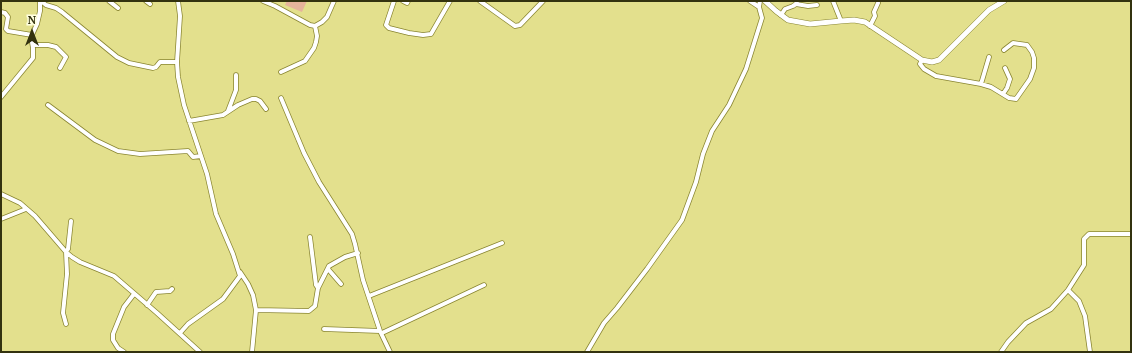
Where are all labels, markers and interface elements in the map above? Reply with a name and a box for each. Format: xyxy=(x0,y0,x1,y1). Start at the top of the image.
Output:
north arrow xyxy=(12,12,52,52)
text: N xyxy=(28,13,36,27)

